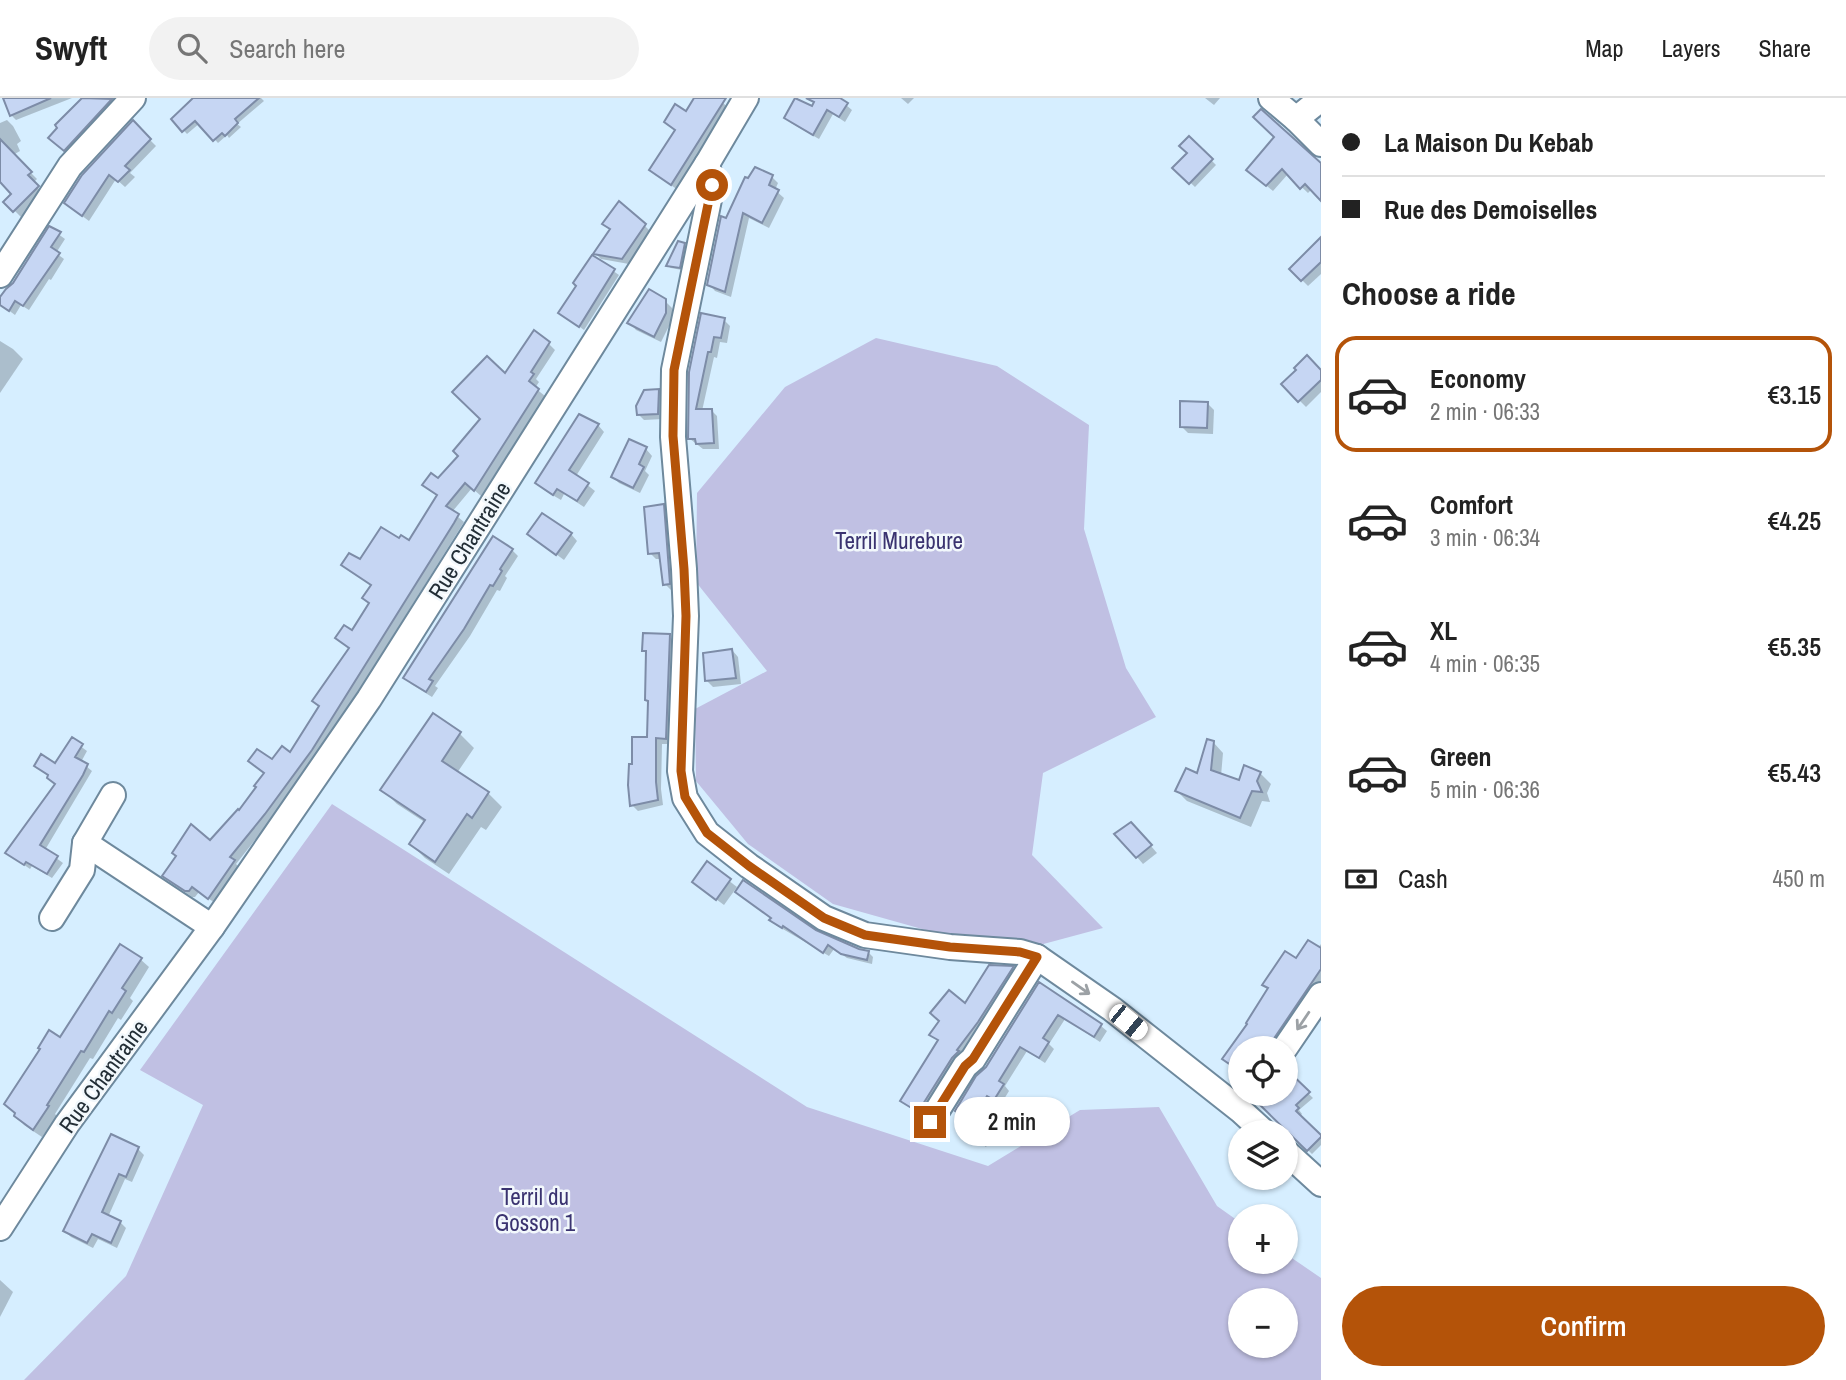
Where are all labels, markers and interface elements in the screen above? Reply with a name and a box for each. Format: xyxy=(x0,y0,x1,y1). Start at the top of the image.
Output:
search box xyxy=(149,17,639,80)
text: Swyft xyxy=(35,26,107,70)
icon: search xyxy=(173,29,211,67)
text: Search here xyxy=(229,31,345,66)
text: Map xyxy=(1585,32,1623,64)
text: Layers xyxy=(1661,32,1720,64)
text: Share xyxy=(1758,32,1811,64)
text: La Maison Du Kebab xyxy=(1384,125,1594,160)
route start xyxy=(696,169,728,201)
text: Rue des Demoiselles xyxy=(1384,192,1597,227)
text: Choose a ride xyxy=(1342,272,1516,315)
text: Economy xyxy=(1430,361,1526,396)
icon: car xyxy=(1346,363,1409,426)
text: €3.15 xyxy=(1768,377,1821,412)
text: 2 min · 06:33 xyxy=(1430,396,1540,427)
street label: Rue Chantraine xyxy=(421,475,517,605)
text: Comfort xyxy=(1430,487,1513,522)
icon: car xyxy=(1346,489,1409,552)
text: €4.25 xyxy=(1768,503,1821,538)
text: 3 min · 06:34 xyxy=(1430,522,1540,553)
park label: Terril Murebure xyxy=(835,525,963,556)
text: XL xyxy=(1430,613,1457,648)
icon: car xyxy=(1346,615,1409,678)
text: €5.35 xyxy=(1768,629,1821,664)
text: 4 min · 06:35 xyxy=(1430,648,1540,679)
text: Green xyxy=(1430,739,1492,774)
icon: car xyxy=(1346,741,1409,804)
text: €5.43 xyxy=(1768,755,1821,790)
text: 5 min · 06:36 xyxy=(1430,774,1540,805)
icon: cash xyxy=(1342,860,1380,898)
text: Cash xyxy=(1398,861,1448,896)
text: 450 m xyxy=(1773,863,1825,894)
one-way arrow xyxy=(1071,981,1090,995)
car xyxy=(1106,1001,1151,1043)
one-way arrow xyxy=(1296,1011,1310,1031)
street label: Rue Chantraine xyxy=(51,1013,155,1139)
map controls xyxy=(1228,1036,1298,1358)
button: locate xyxy=(1228,1036,1298,1106)
callout: 2 min xyxy=(954,1098,1070,1146)
route end xyxy=(914,1106,946,1138)
text: 2 min xyxy=(988,1106,1036,1137)
button: layers xyxy=(1228,1120,1298,1190)
park label: Terril du Gosson 1 xyxy=(495,1181,576,1238)
button: + xyxy=(1228,1204,1298,1274)
button: Confirm xyxy=(1342,1286,1825,1366)
button: − xyxy=(1228,1288,1298,1358)

